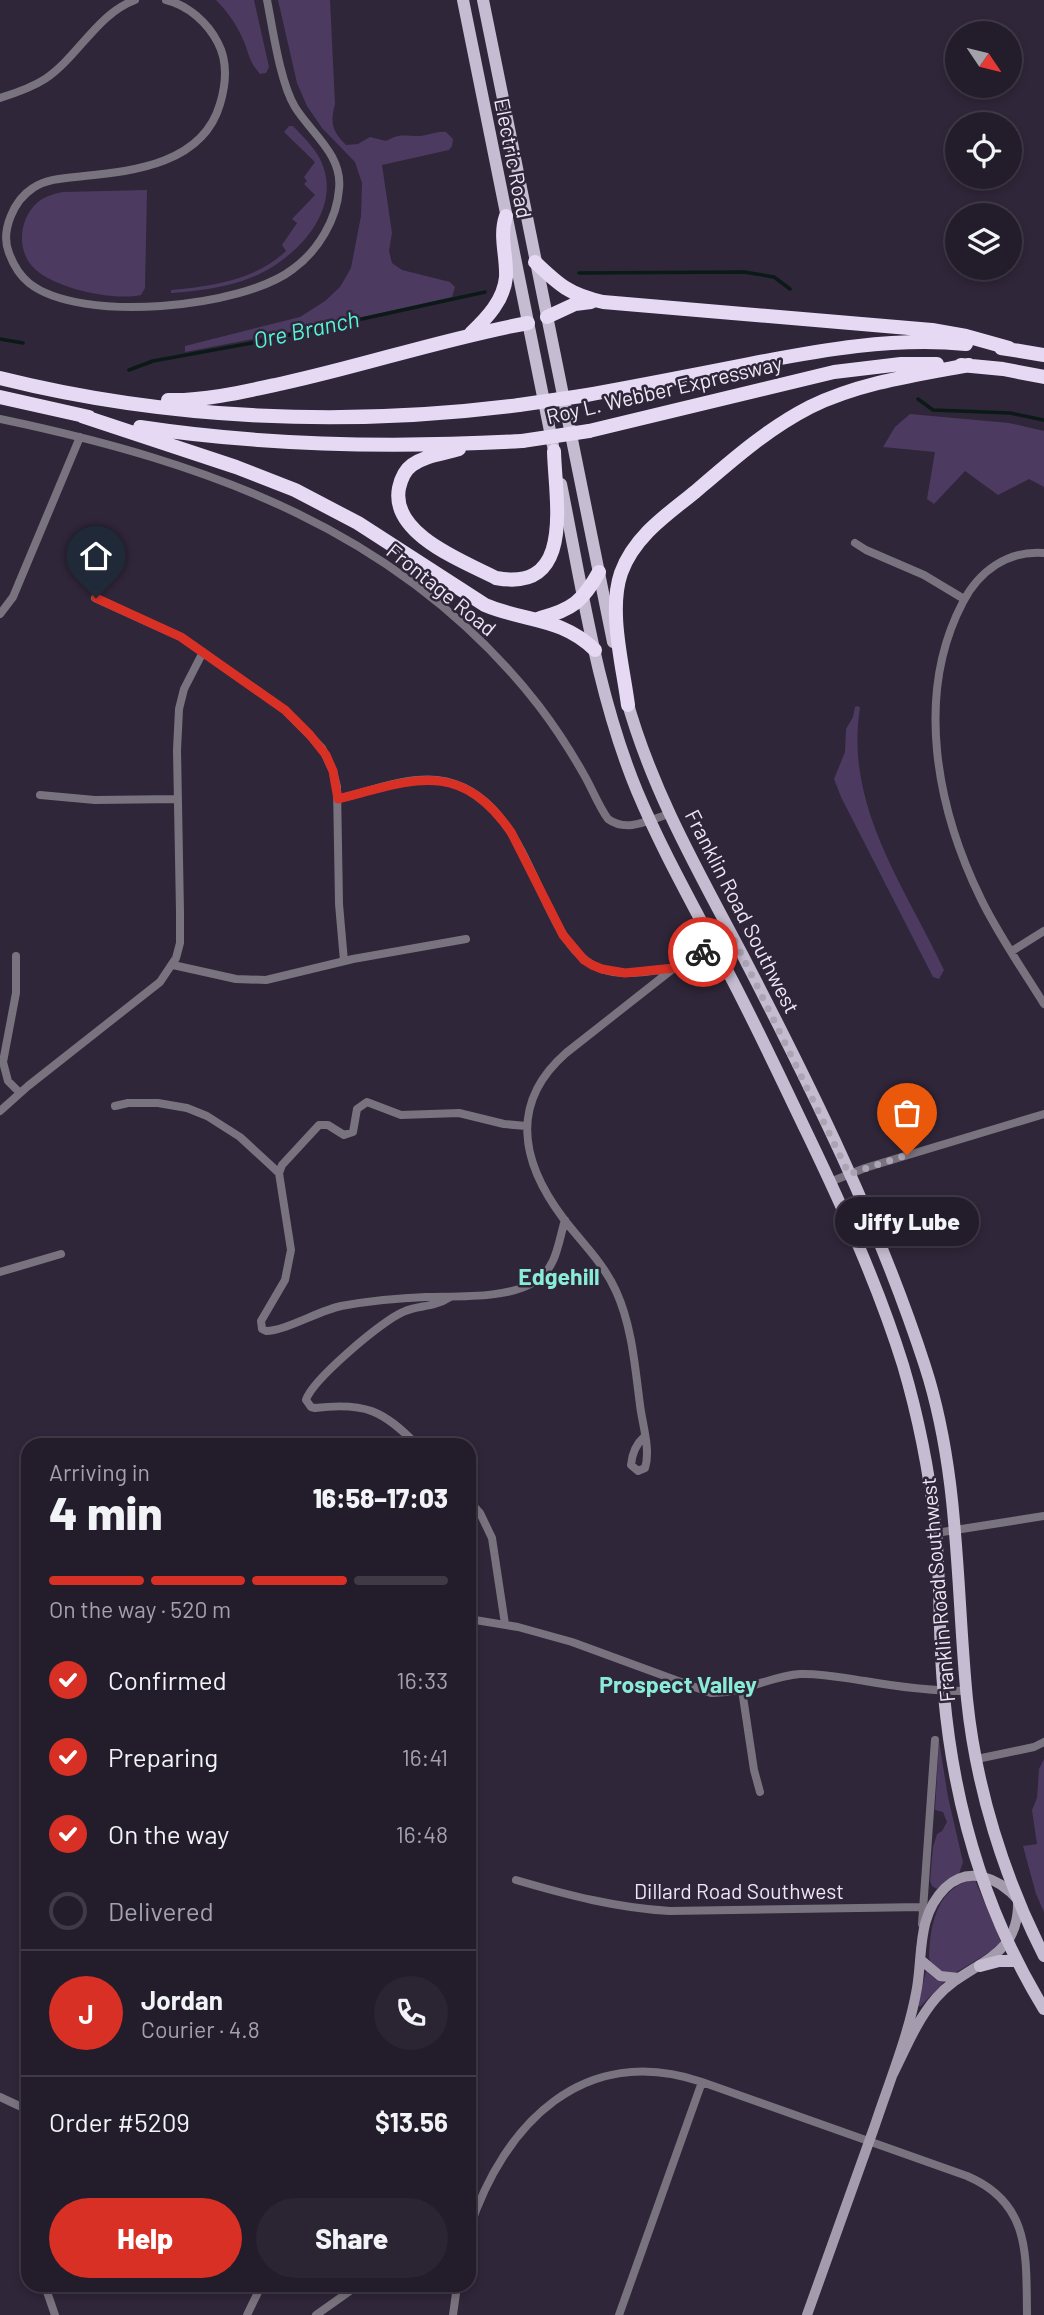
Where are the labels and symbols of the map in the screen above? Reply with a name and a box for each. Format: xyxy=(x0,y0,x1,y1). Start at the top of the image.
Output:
north arrow xyxy=(945,21,1022,98)
street label: Electric Road xyxy=(490,96,538,220)
water label: Ore Branch xyxy=(250,304,362,354)
street label: Roy L. Webber Expressway xyxy=(544,350,785,428)
pin xyxy=(66,526,126,598)
street label: Frontage Road xyxy=(382,537,502,641)
street label: Franklin Road Southwest xyxy=(681,805,805,1017)
courier xyxy=(668,917,738,987)
pin xyxy=(877,1083,937,1155)
callout: Jiffy Lube xyxy=(835,1197,979,1246)
district label: Edgehill xyxy=(518,1262,600,1290)
street label: Franklin Road Southwest xyxy=(915,1477,959,1703)
district label: Prospect Valley xyxy=(599,1670,757,1698)
street label: Dillard Road Southwest xyxy=(634,1878,844,1903)

